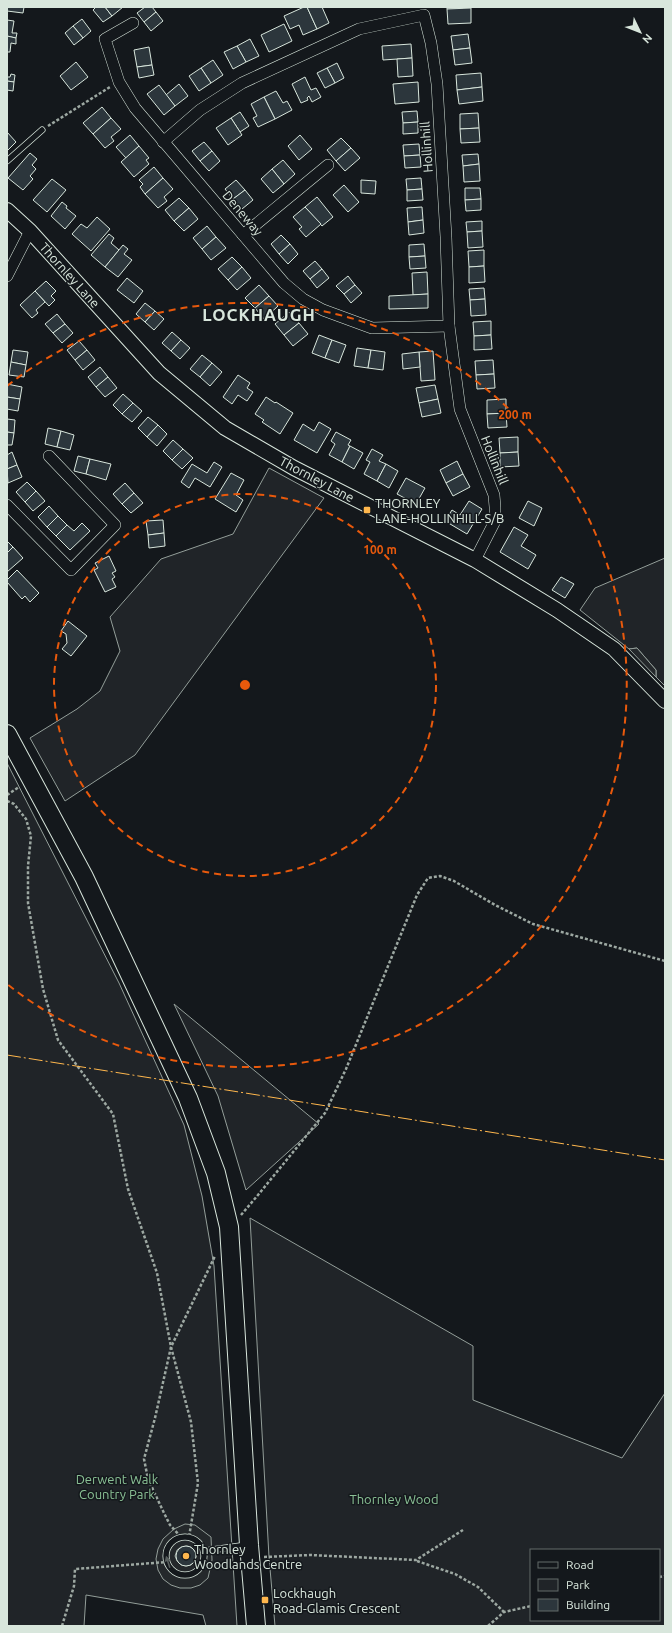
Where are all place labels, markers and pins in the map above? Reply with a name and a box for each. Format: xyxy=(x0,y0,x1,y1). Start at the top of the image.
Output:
place label: THORNLEY LANE-HOLLINHILL-S/B xyxy=(375,496,504,525)
marker: THORNLEY LANE-HOLLINHILL-S/B xyxy=(362,505,372,515)
centre of rings xyxy=(238,678,252,692)
place label: Thornley Woodlands Centre xyxy=(194,1542,302,1571)
marker: Thornley Woodlands Centre xyxy=(181,1551,191,1561)
place label: Lockhaugh Road-Glamis Crescent xyxy=(273,1586,400,1615)
marker: Lockhaugh Road-Glamis Crescent xyxy=(260,1595,270,1605)

